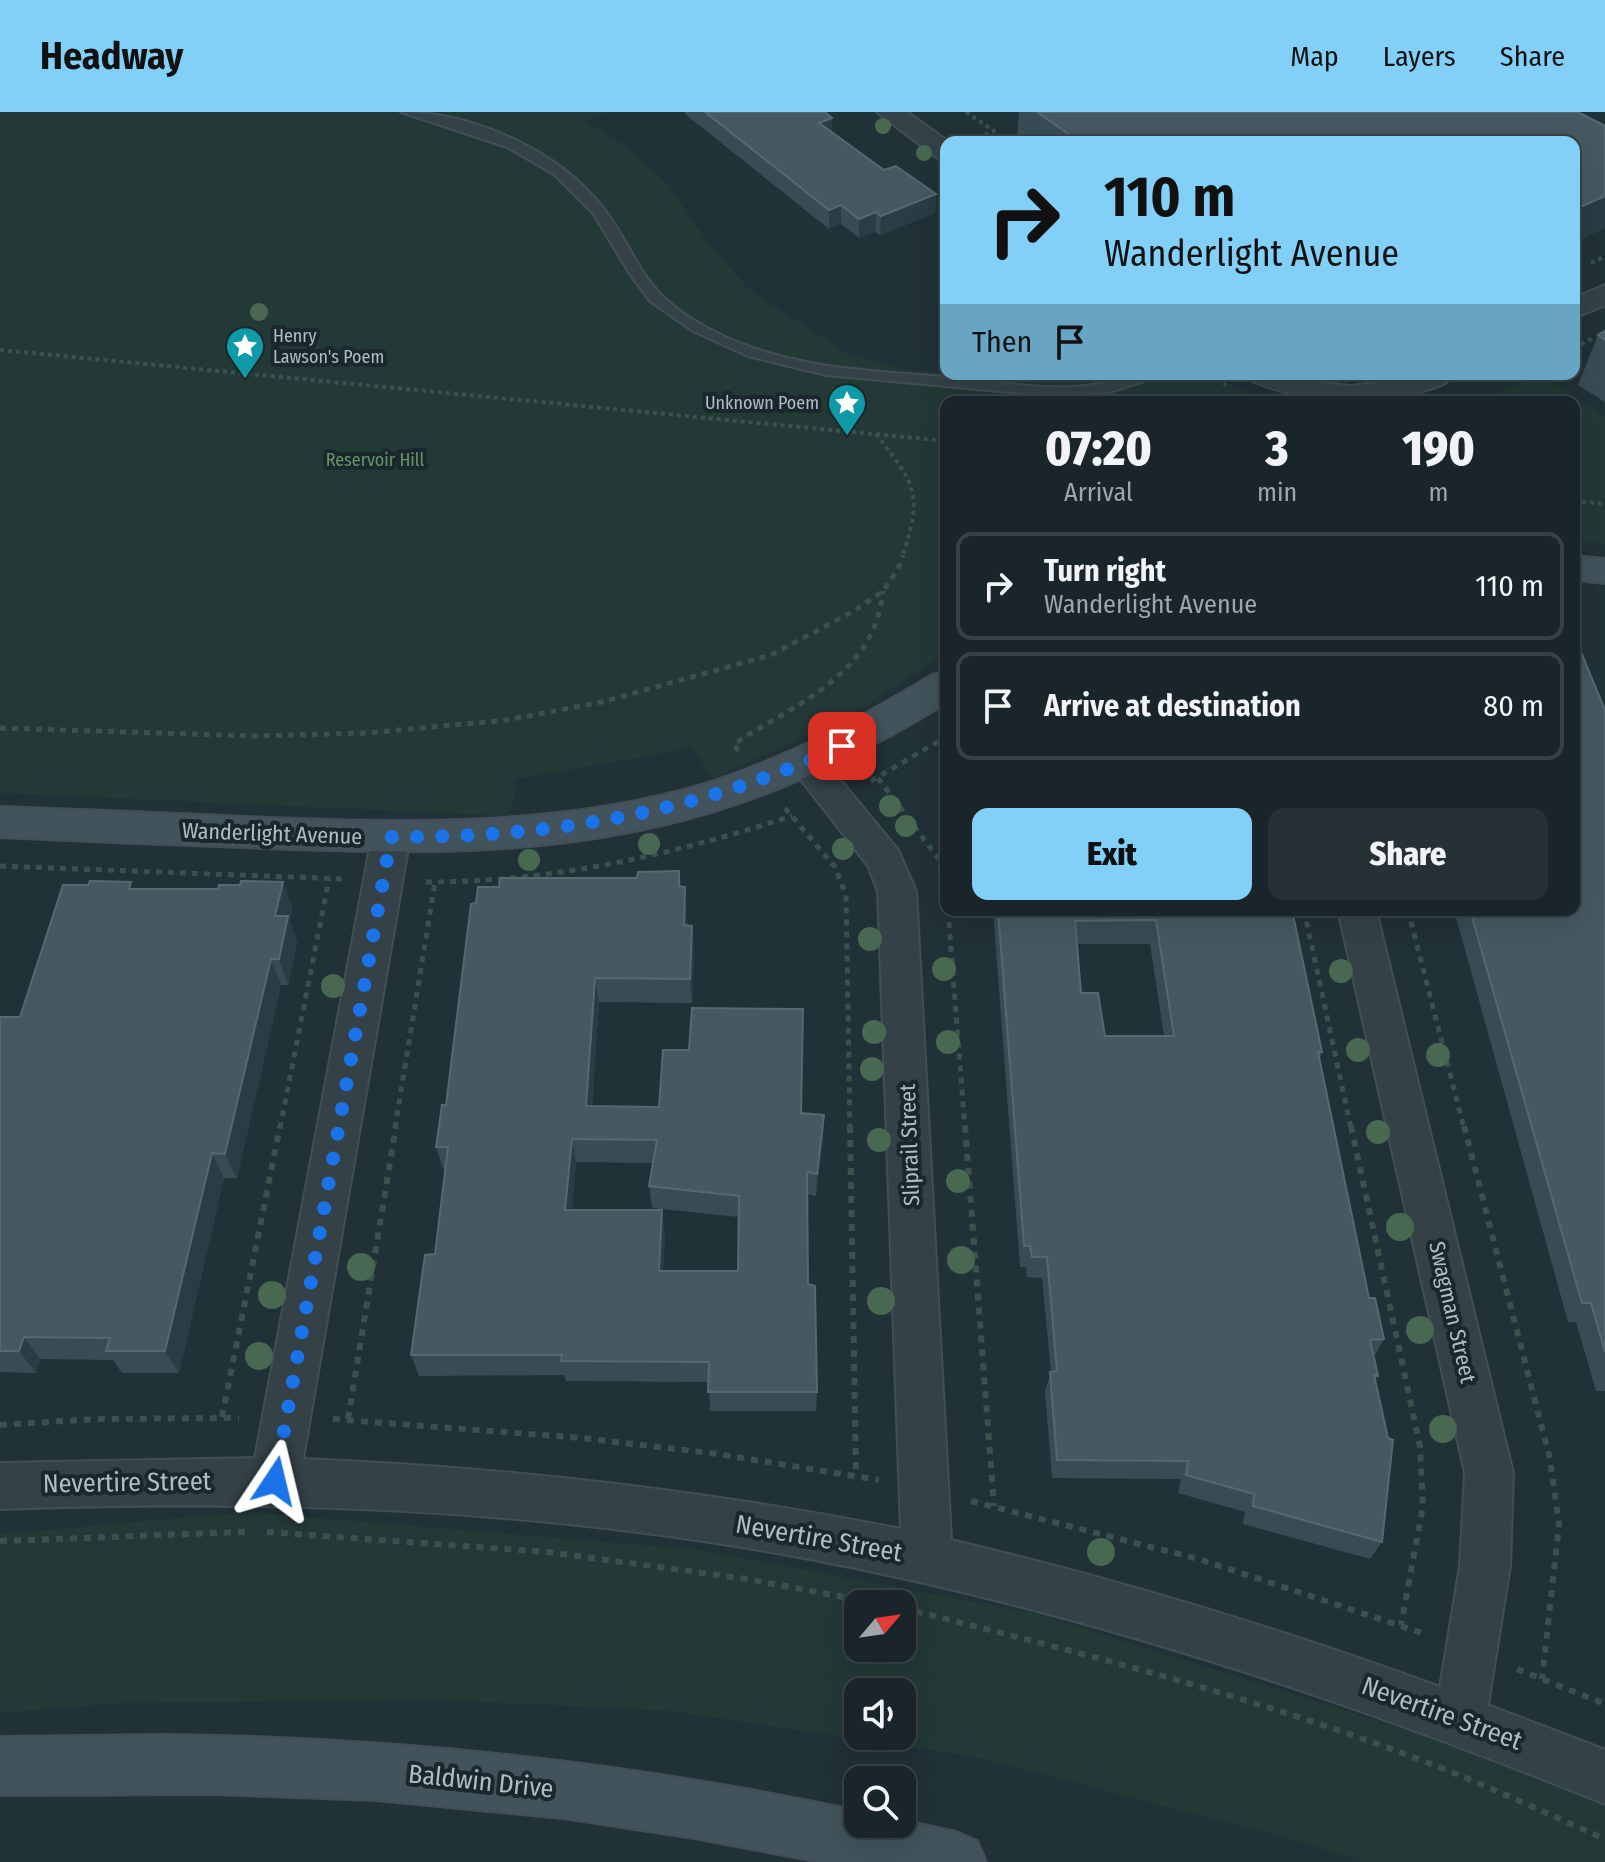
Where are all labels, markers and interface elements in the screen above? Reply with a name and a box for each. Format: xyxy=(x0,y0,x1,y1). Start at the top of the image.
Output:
text: Headway xyxy=(40,33,183,79)
text: Map xyxy=(1290,40,1339,73)
text: Layers xyxy=(1383,40,1456,73)
text: Share xyxy=(1500,40,1565,73)
text: 110 m xyxy=(1104,164,1235,231)
icon: right xyxy=(972,168,1076,272)
text: Wanderlight Avenue xyxy=(1104,232,1399,276)
icon: arrive xyxy=(1048,320,1092,364)
text: Then xyxy=(972,324,1032,360)
place icon: Henry Lawson's Poem xyxy=(224,325,266,380)
place label: Henry Lawson's Poem xyxy=(273,325,384,368)
place icon: Unknown Poem xyxy=(826,382,868,437)
place label: Unknown Poem xyxy=(705,392,819,414)
text: 07:20 xyxy=(1045,420,1152,478)
text: 3 xyxy=(1266,420,1289,478)
text: 190 xyxy=(1402,420,1475,478)
park label: Reservoir Hill xyxy=(326,449,425,471)
text: Arrival xyxy=(1064,477,1133,508)
text: min xyxy=(1257,477,1297,508)
text: m xyxy=(1429,477,1449,508)
text: Turn right xyxy=(1044,553,1166,589)
icon: right xyxy=(976,564,1020,608)
text: 110 m xyxy=(1475,568,1544,604)
text: Wanderlight Avenue xyxy=(1044,589,1257,620)
icon: arrive xyxy=(976,684,1020,728)
text: Arrive at destination xyxy=(1044,688,1301,724)
text: 80 m xyxy=(1483,688,1544,724)
pin xyxy=(808,712,876,780)
icon: arrive xyxy=(820,724,864,768)
button: Exit xyxy=(972,808,1252,900)
button: Share xyxy=(1268,808,1548,900)
street label: Wanderlight Avenue xyxy=(181,817,363,850)
street label: Sliprail Street xyxy=(894,1083,925,1207)
street label: Swagman Street xyxy=(1423,1239,1482,1386)
position arrow xyxy=(233,1439,317,1523)
street label: Nevertire Street xyxy=(43,1466,212,1499)
street label: Nevertire Street xyxy=(733,1509,905,1568)
north arrow xyxy=(844,1590,916,1662)
map controls xyxy=(844,1590,916,1838)
street label: Nevertire Street xyxy=(1357,1670,1527,1757)
button: sound xyxy=(844,1678,916,1750)
street label: Baldwin Drive xyxy=(407,1758,555,1805)
button: search xyxy=(844,1766,916,1838)

